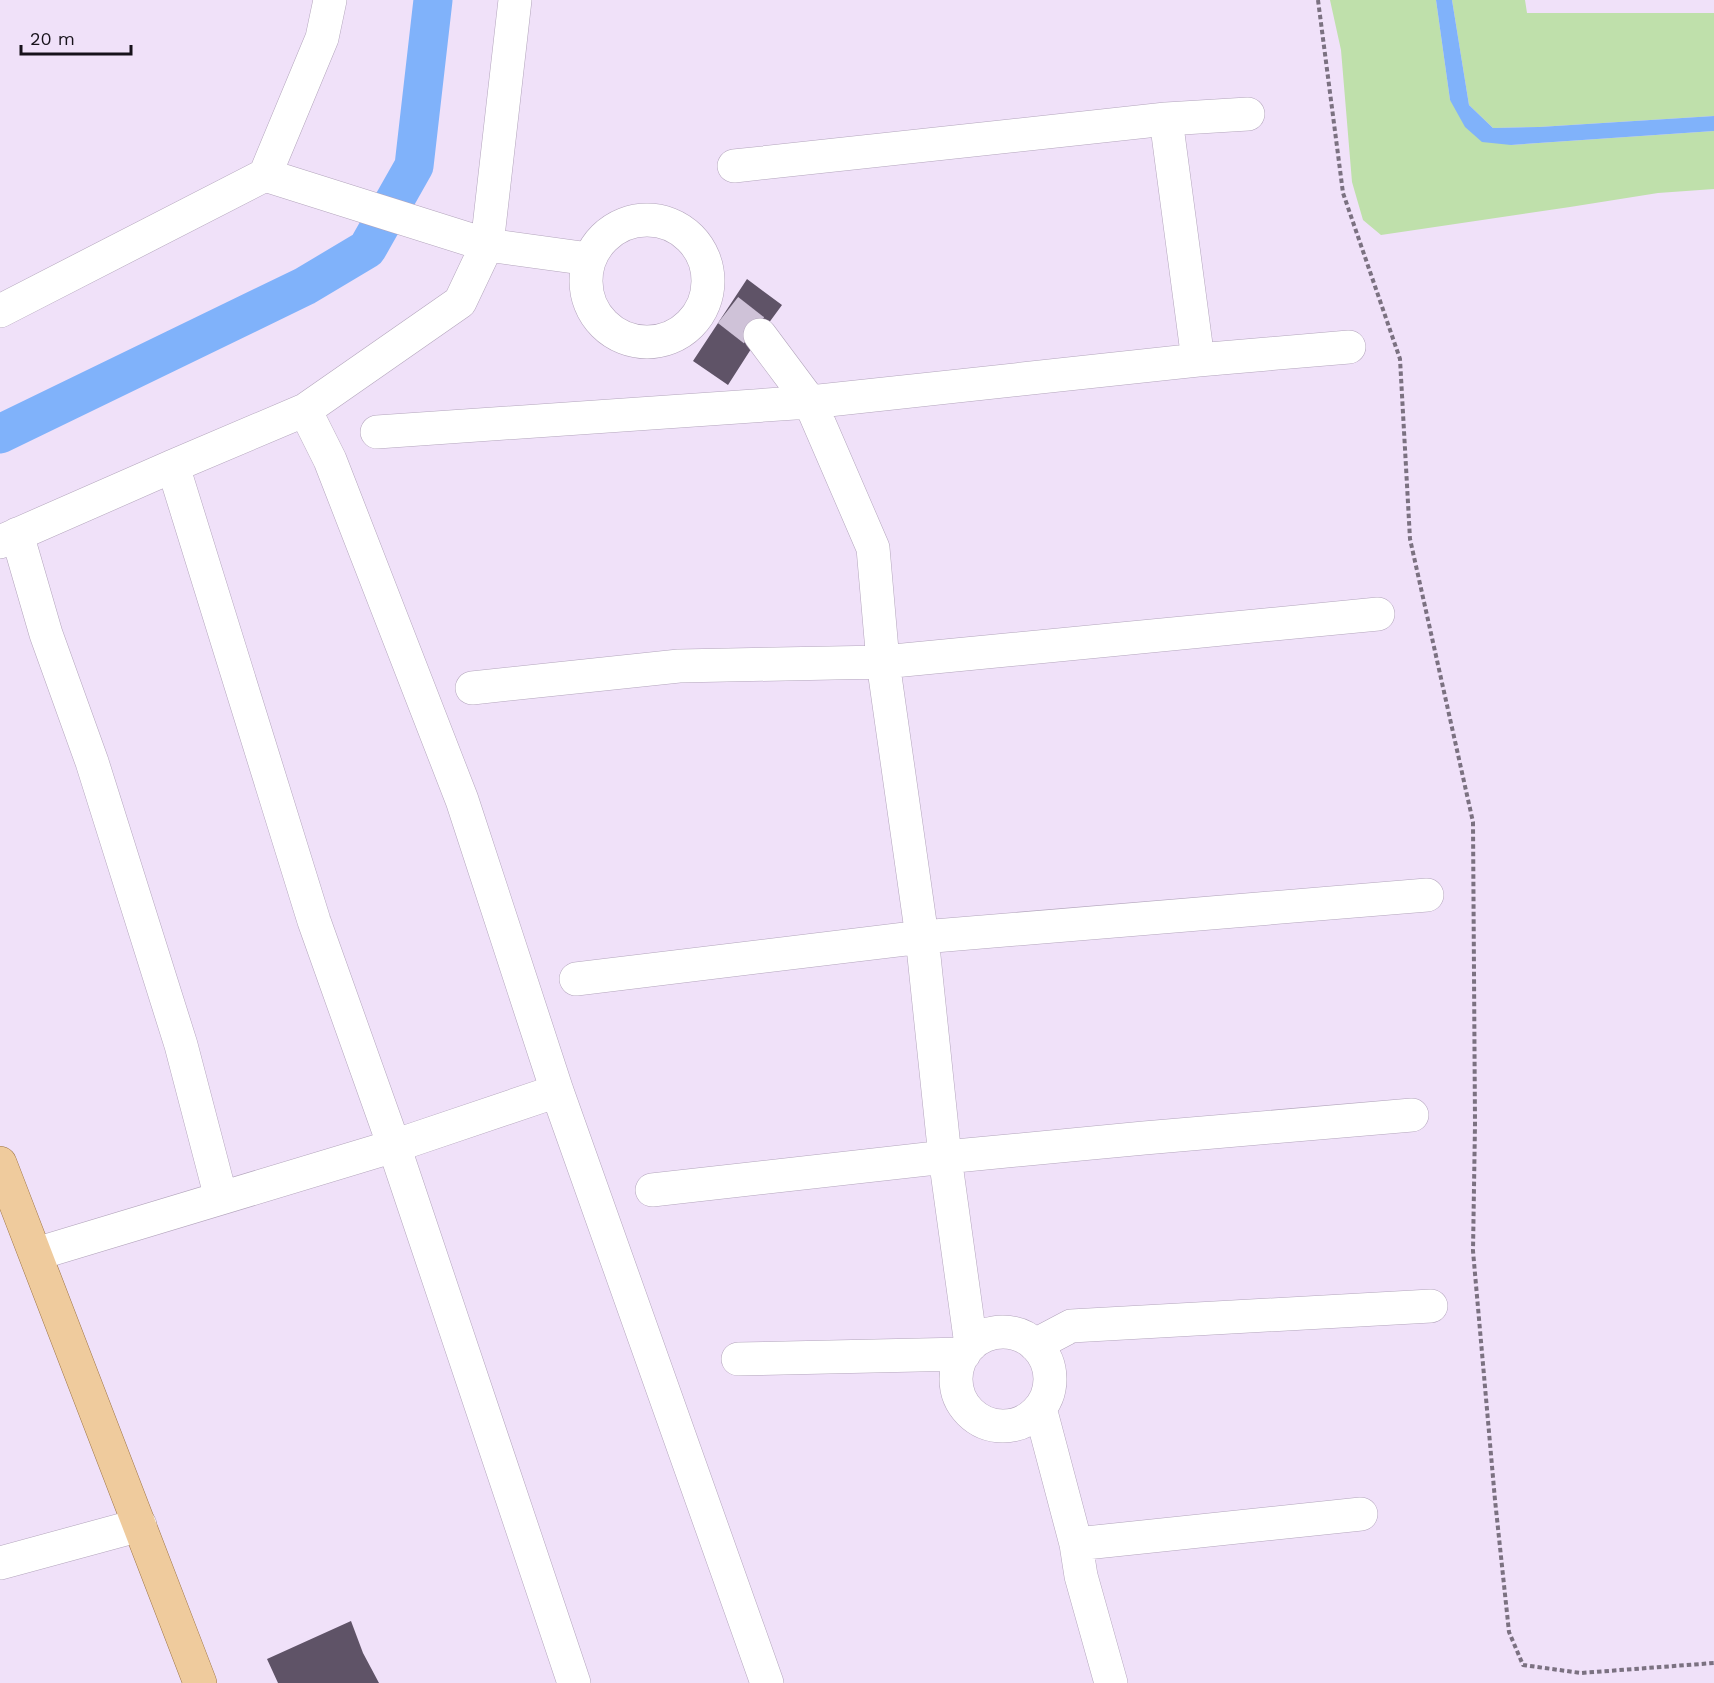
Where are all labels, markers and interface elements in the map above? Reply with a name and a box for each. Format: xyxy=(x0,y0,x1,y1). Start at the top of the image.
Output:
scale bar xyxy=(21,18,130,56)
text: 20 m xyxy=(30,28,75,49)

